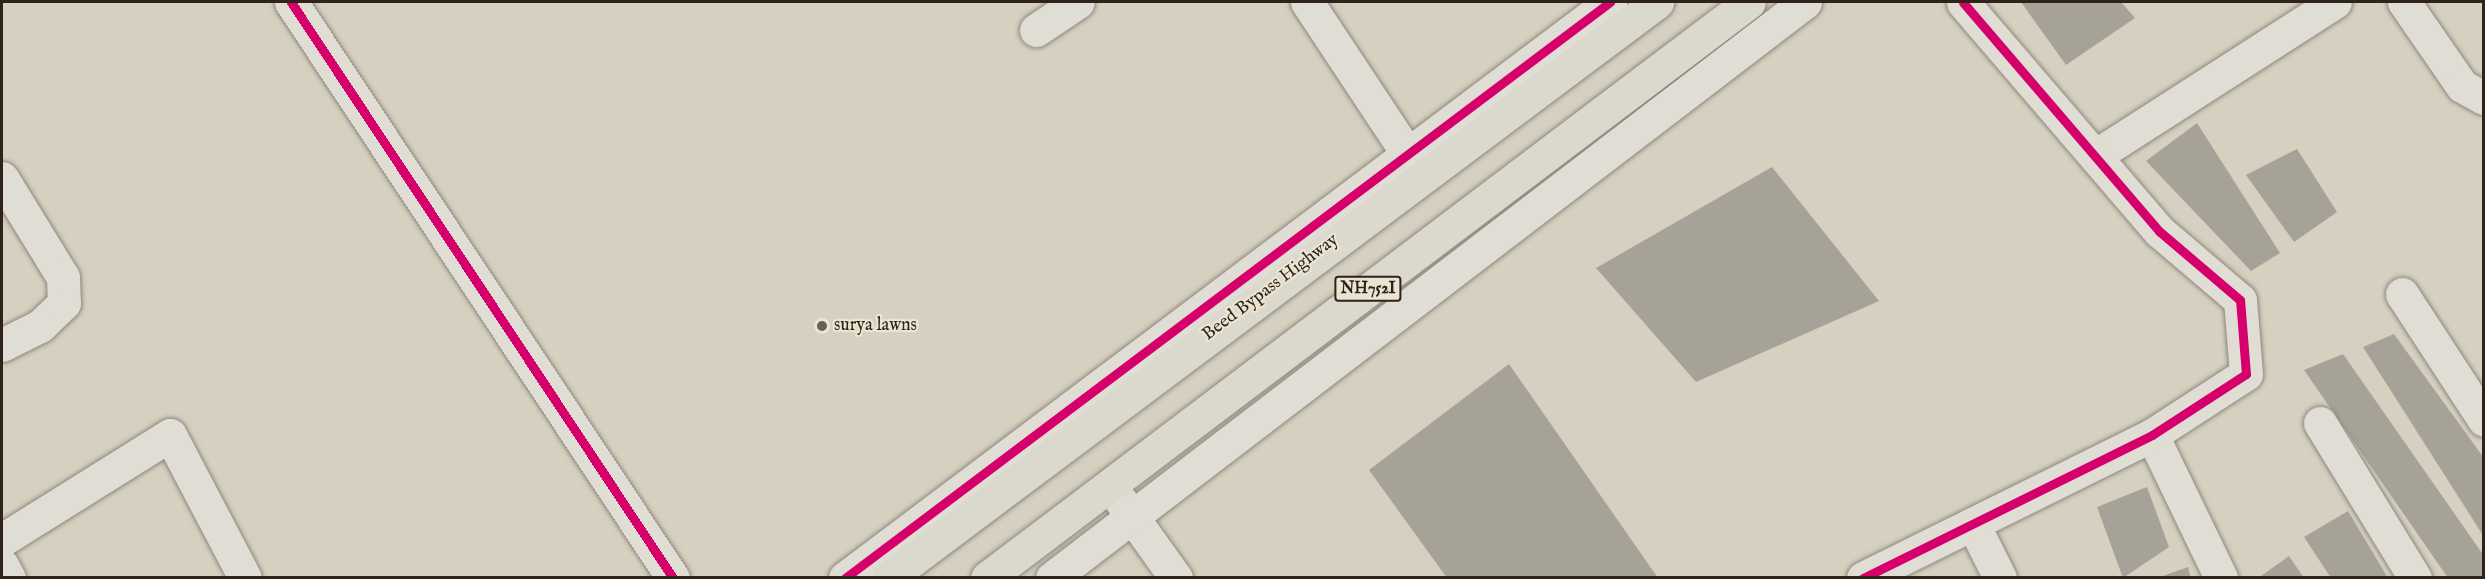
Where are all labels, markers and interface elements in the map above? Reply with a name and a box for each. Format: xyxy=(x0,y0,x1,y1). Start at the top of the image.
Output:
street label: Beed Bypass Highway xyxy=(1199,230,1343,346)
road number: NH752I xyxy=(1334,276,1402,302)
place label: surya lawns xyxy=(834,315,917,337)
marker: surya lawns xyxy=(815,319,829,333)

